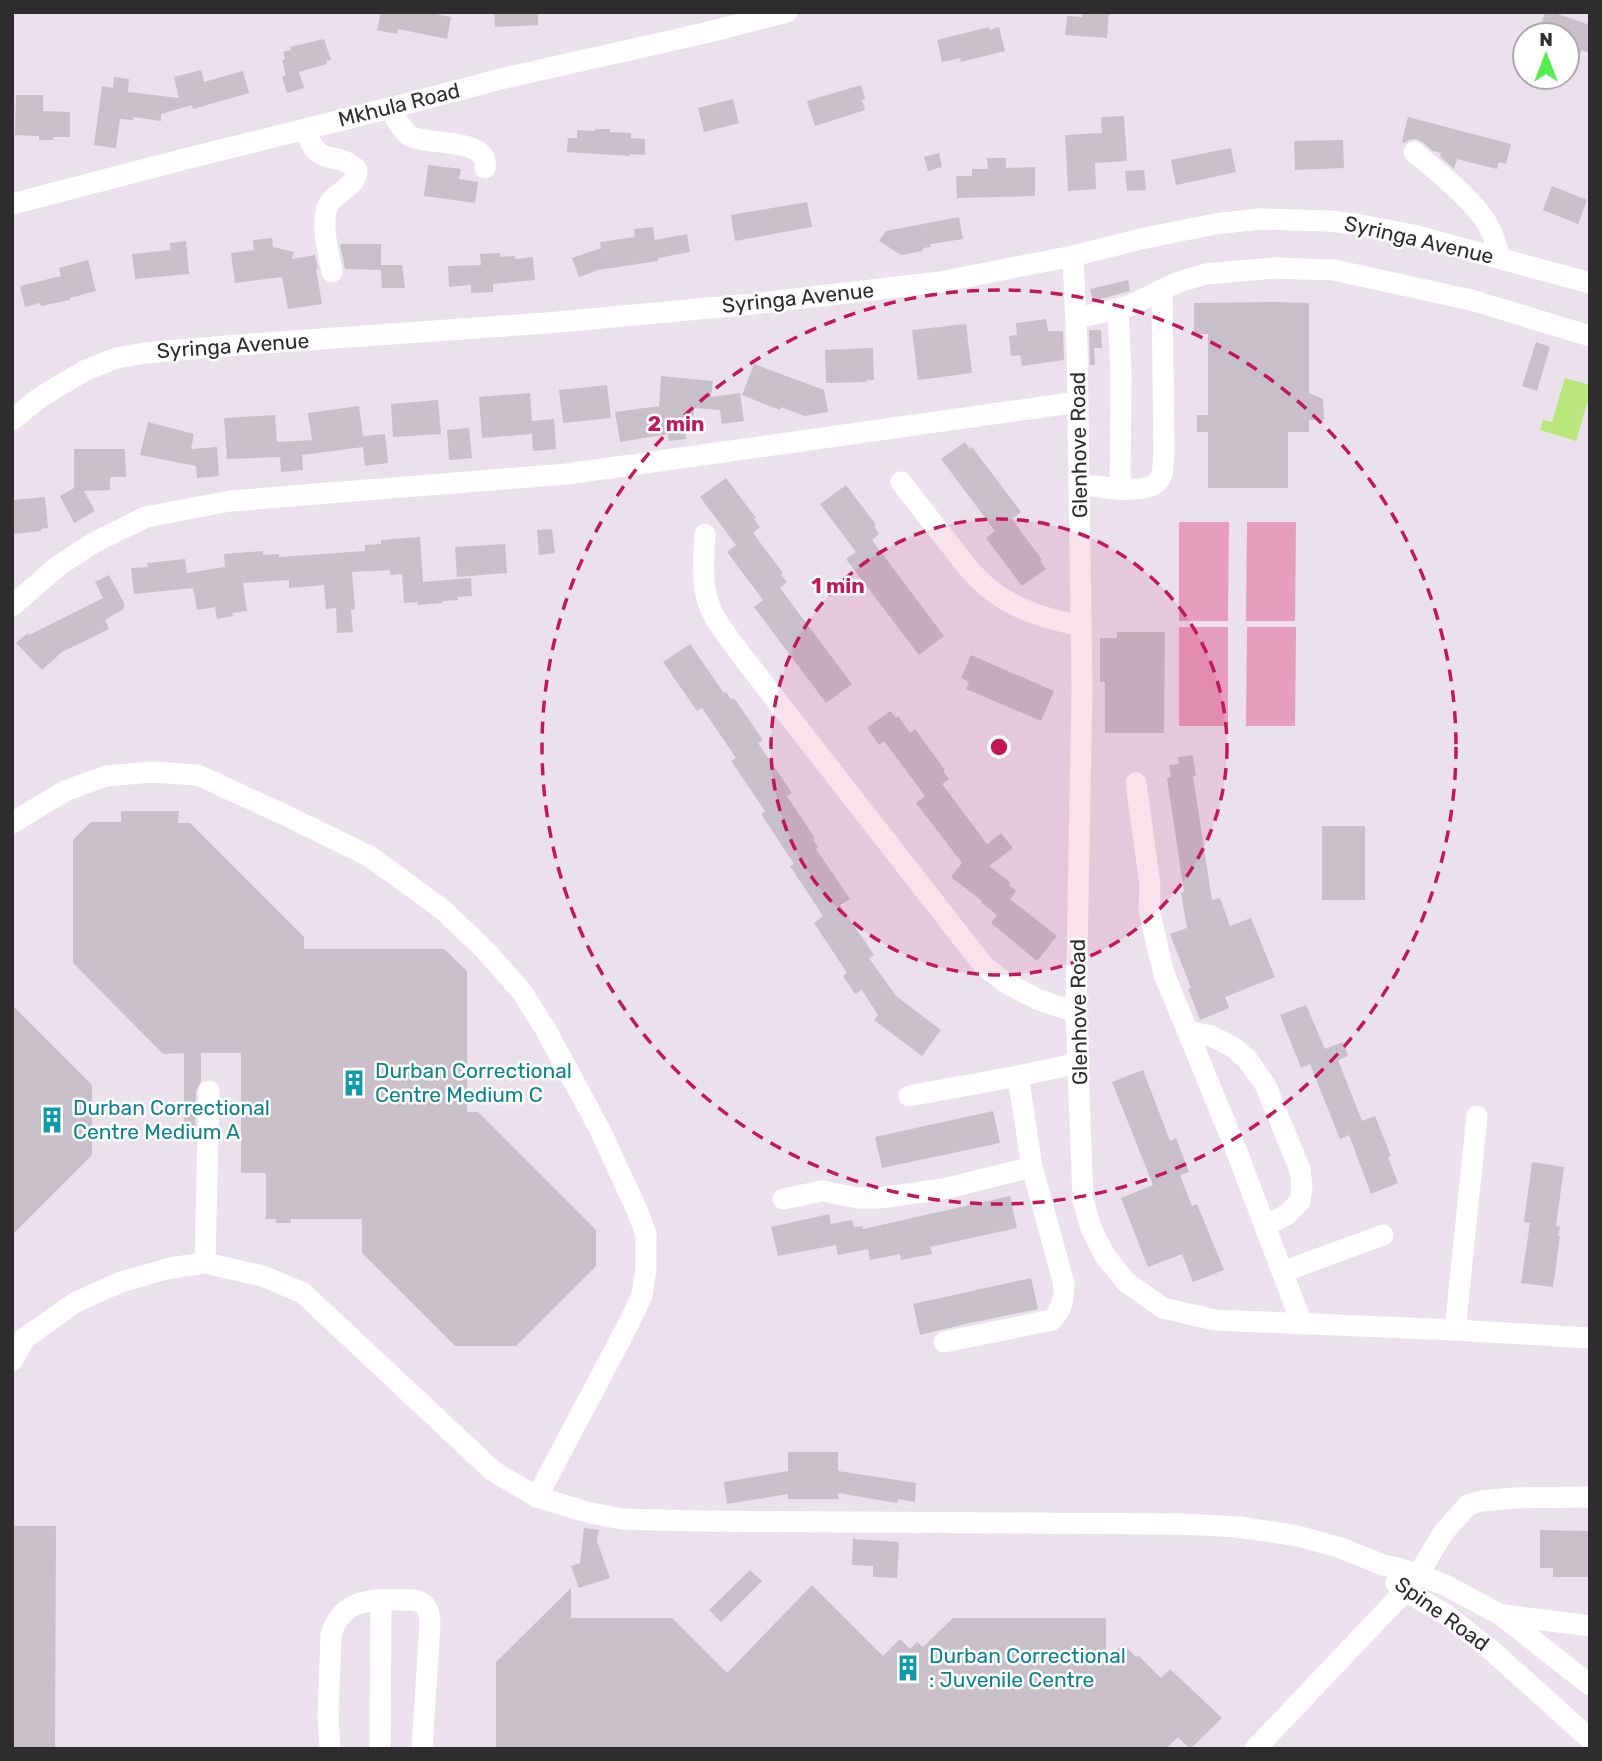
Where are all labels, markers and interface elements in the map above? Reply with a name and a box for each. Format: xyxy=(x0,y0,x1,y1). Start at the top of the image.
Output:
north arrow xyxy=(1511,21,1581,91)
text: N xyxy=(1539,28,1553,51)
street label: Mkhula Road xyxy=(335,77,462,132)
street label: Syringa Avenue xyxy=(1342,210,1496,269)
street label: Syringa Avenue xyxy=(721,277,875,318)
street label: Syringa Avenue xyxy=(156,328,310,363)
street label: Glenhove Road xyxy=(1065,372,1092,518)
text: 2 min xyxy=(648,411,704,436)
text: 1 min xyxy=(811,573,865,598)
centre of rings xyxy=(987,735,1011,759)
street label: Glenhove Road xyxy=(1065,939,1092,1085)
place label: Durban Correctional Centre Medium C xyxy=(375,1058,572,1107)
building icon: Durban Correctional Centre Medium C xyxy=(339,1068,369,1098)
place label: Durban Correctional Centre Medium A xyxy=(73,1095,270,1144)
building icon: Durban Correctional Centre Medium A xyxy=(37,1105,67,1135)
street label: Spine Road xyxy=(1390,1571,1494,1656)
place label: Durban Correctional : Juvenile Centre xyxy=(929,1643,1126,1692)
building icon: Durban Correctional : Juvenile Centre xyxy=(893,1653,923,1683)

